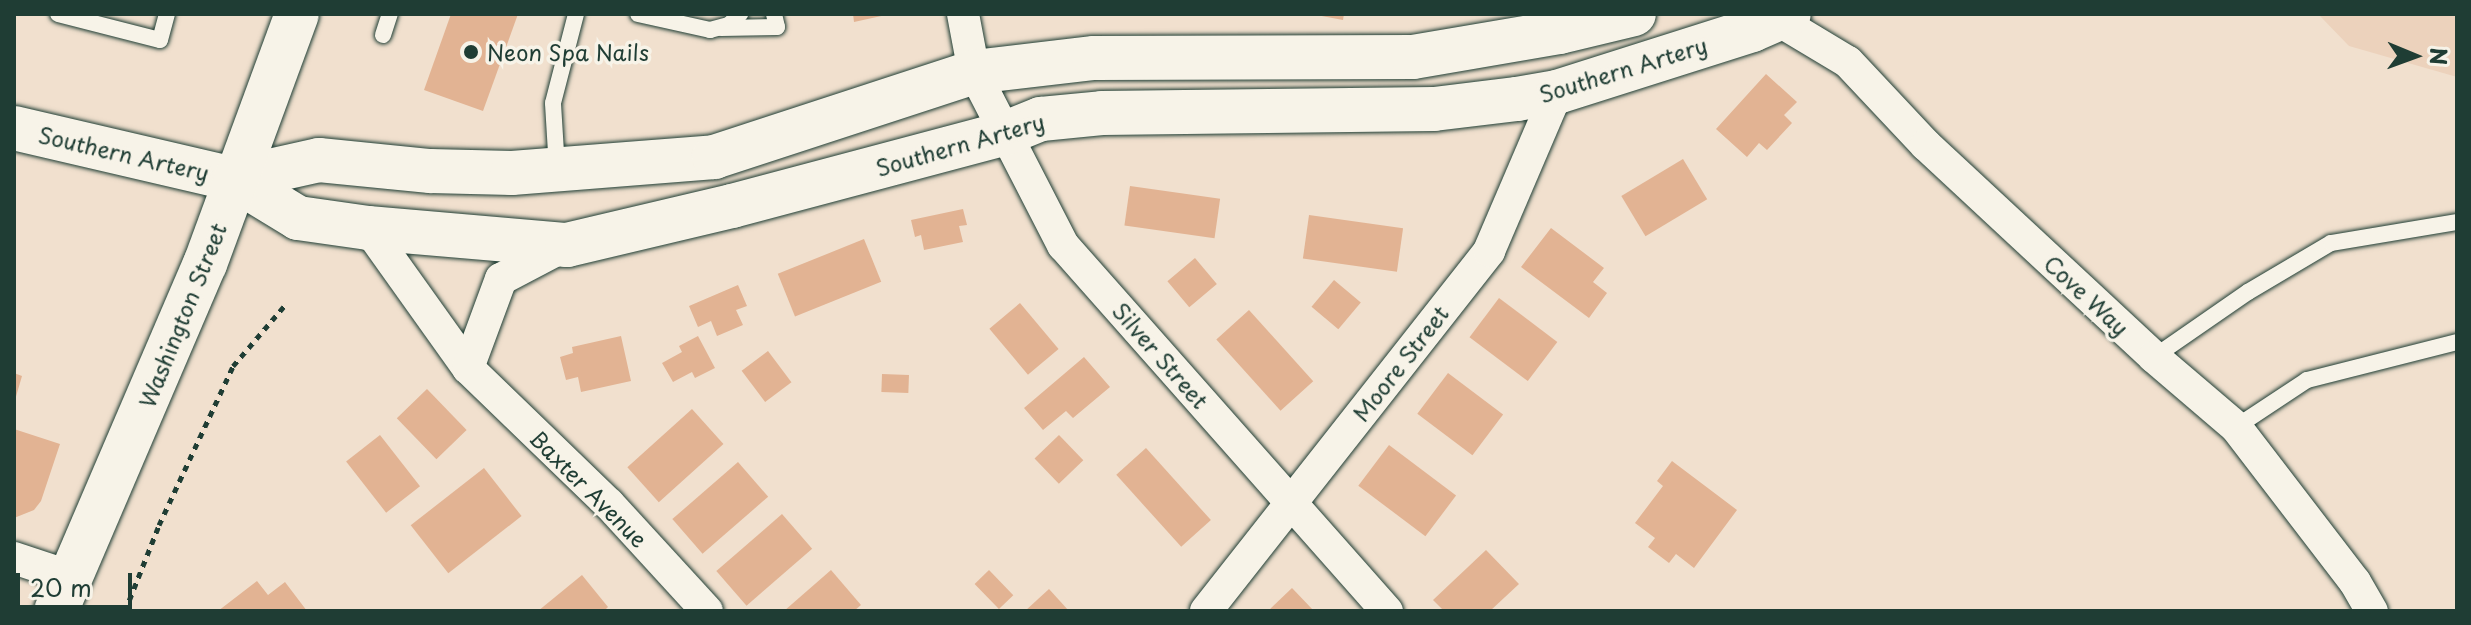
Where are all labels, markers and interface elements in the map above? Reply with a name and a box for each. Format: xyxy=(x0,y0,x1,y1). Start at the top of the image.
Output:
north arrow xyxy=(2375,16,2455,96)
street label: Southern Artery xyxy=(1536,31,1710,107)
place label: Neon Spa Nails xyxy=(487,39,649,65)
marker: Neon Spa Nails xyxy=(462,43,480,61)
text: N xyxy=(2423,47,2456,65)
street label: Southern Artery xyxy=(873,107,1047,181)
street label: Southern Artery xyxy=(36,121,212,185)
street label: Washington Street xyxy=(133,219,231,411)
street label: Cove Way xyxy=(2039,249,2135,341)
street label: Silver Street xyxy=(1108,297,1214,413)
street label: Moore Street xyxy=(1347,300,1453,426)
street label: Baxter Avenue xyxy=(525,424,653,552)
scale bar xyxy=(20,557,136,607)
text: 20 m xyxy=(30,569,92,605)

